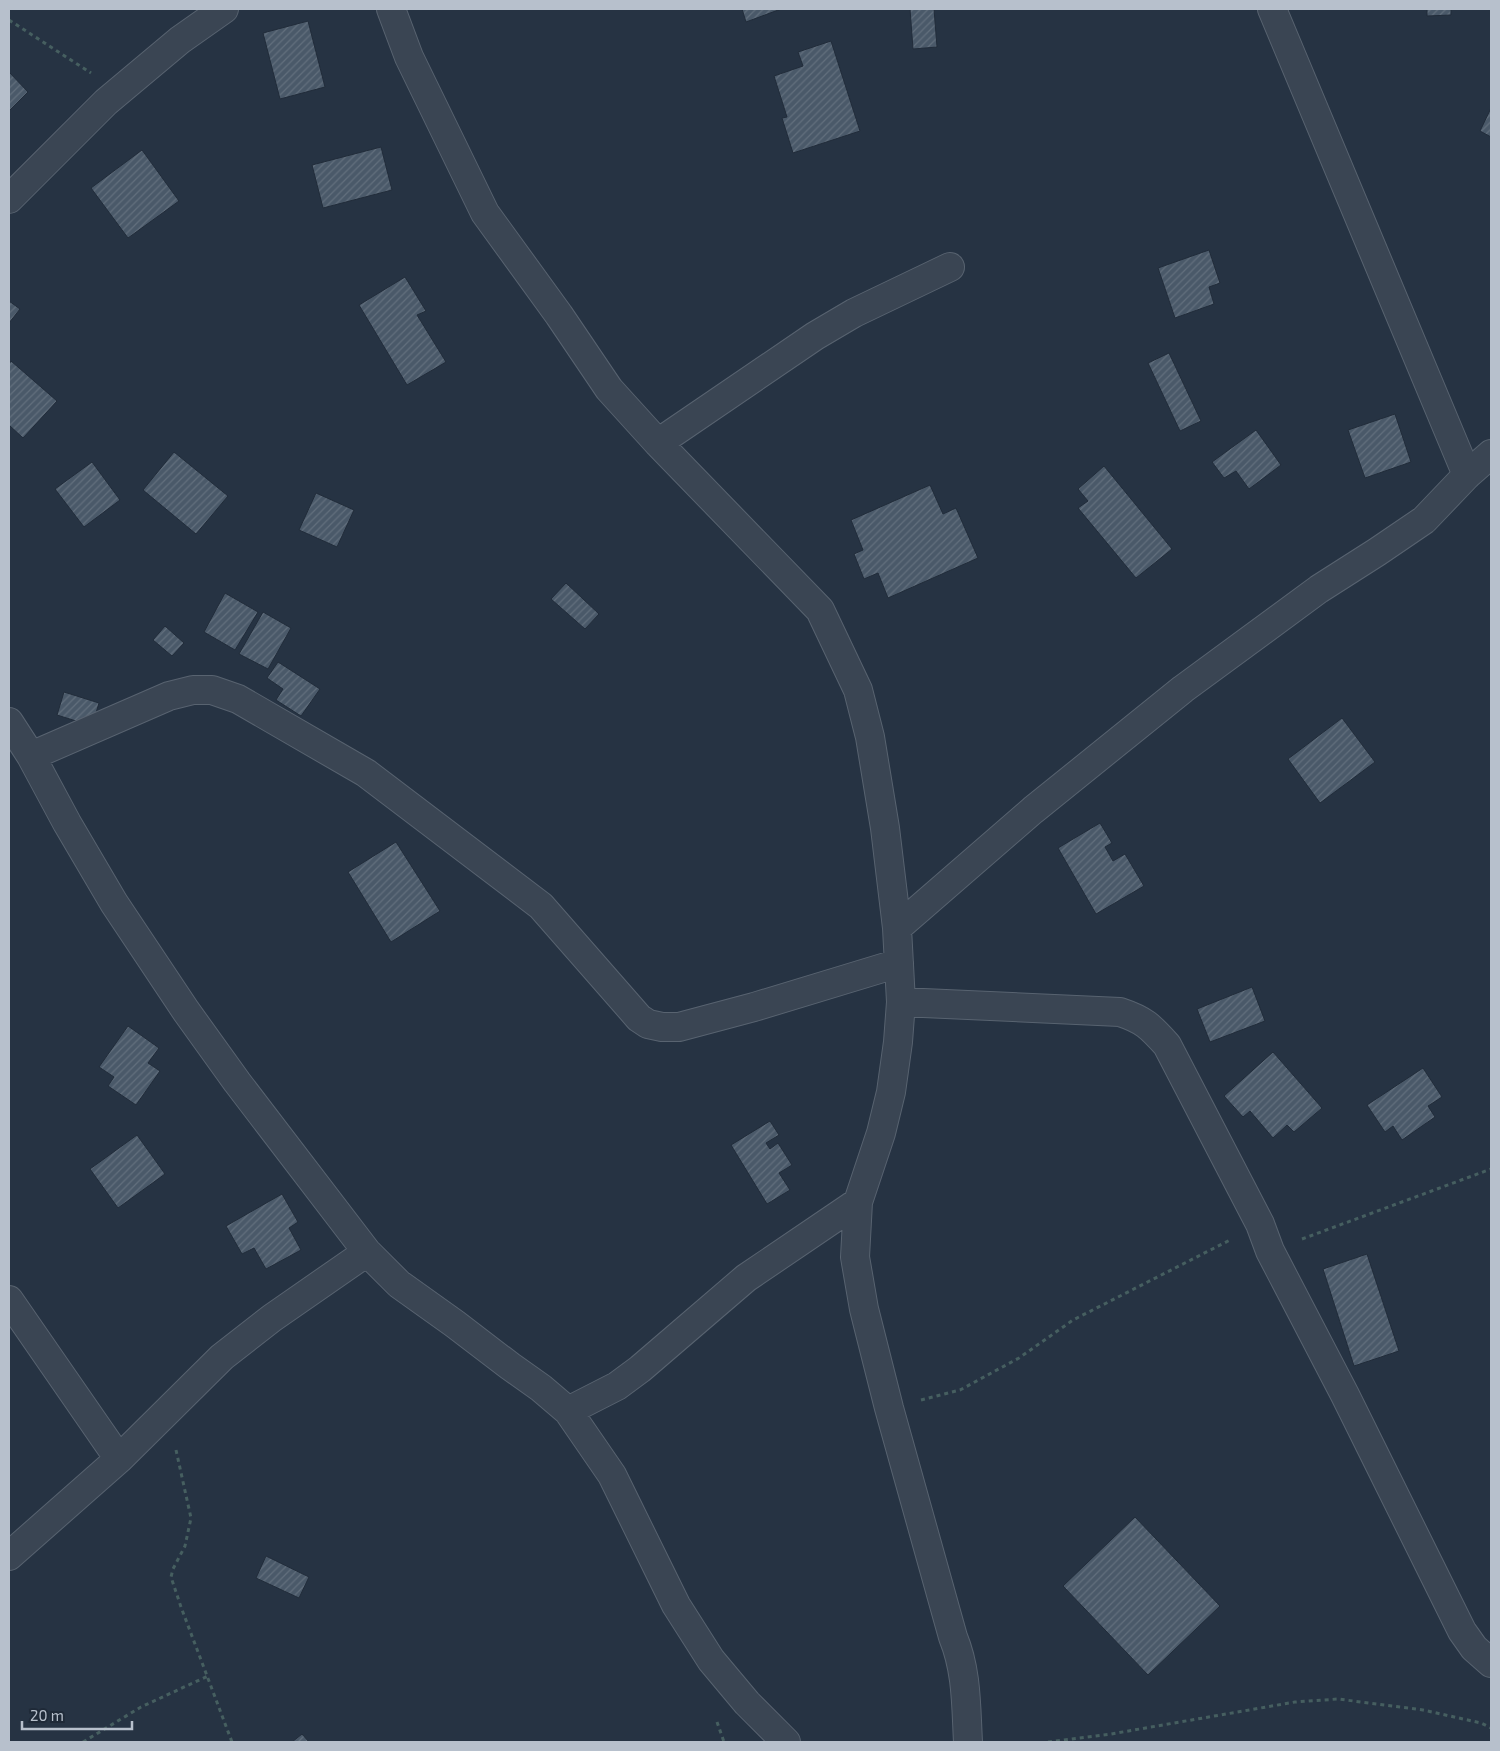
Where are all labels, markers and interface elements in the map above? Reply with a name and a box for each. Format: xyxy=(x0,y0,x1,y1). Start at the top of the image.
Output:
scale bar xyxy=(22,1698,132,1730)
text: 20 m xyxy=(30,1706,64,1724)

